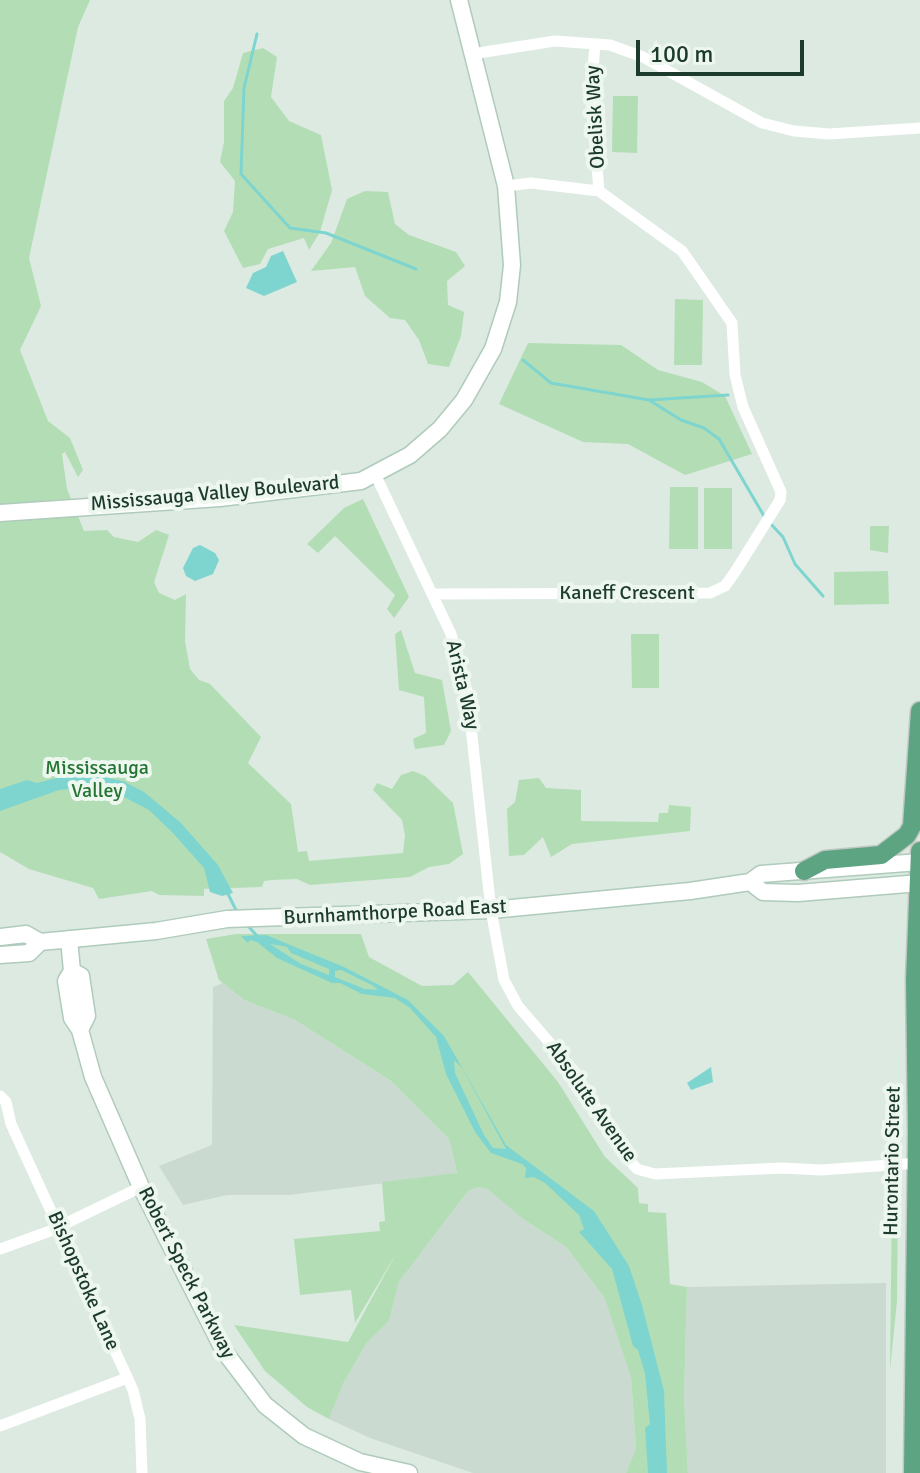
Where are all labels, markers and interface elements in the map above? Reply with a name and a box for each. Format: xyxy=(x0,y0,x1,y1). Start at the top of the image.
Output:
scale bar xyxy=(640,24,808,74)
text: 100 m xyxy=(650,39,713,69)
street label: Obelisk Way xyxy=(581,65,611,169)
street label: Mississauga Valley Boulevard xyxy=(90,471,340,517)
street label: Kaneff Crescent xyxy=(559,582,695,606)
street label: Arista Way xyxy=(440,638,484,732)
park label: Mississauga Valley xyxy=(45,757,149,804)
street label: Burnhamthorpe Road East xyxy=(283,895,507,931)
street label: Absolute Avenue xyxy=(540,1037,642,1167)
street label: Hurontario Street xyxy=(880,1086,906,1236)
street label: Robert Speck Parkway xyxy=(132,1183,240,1363)
street label: Bishopstoke Lane xyxy=(42,1208,124,1354)

